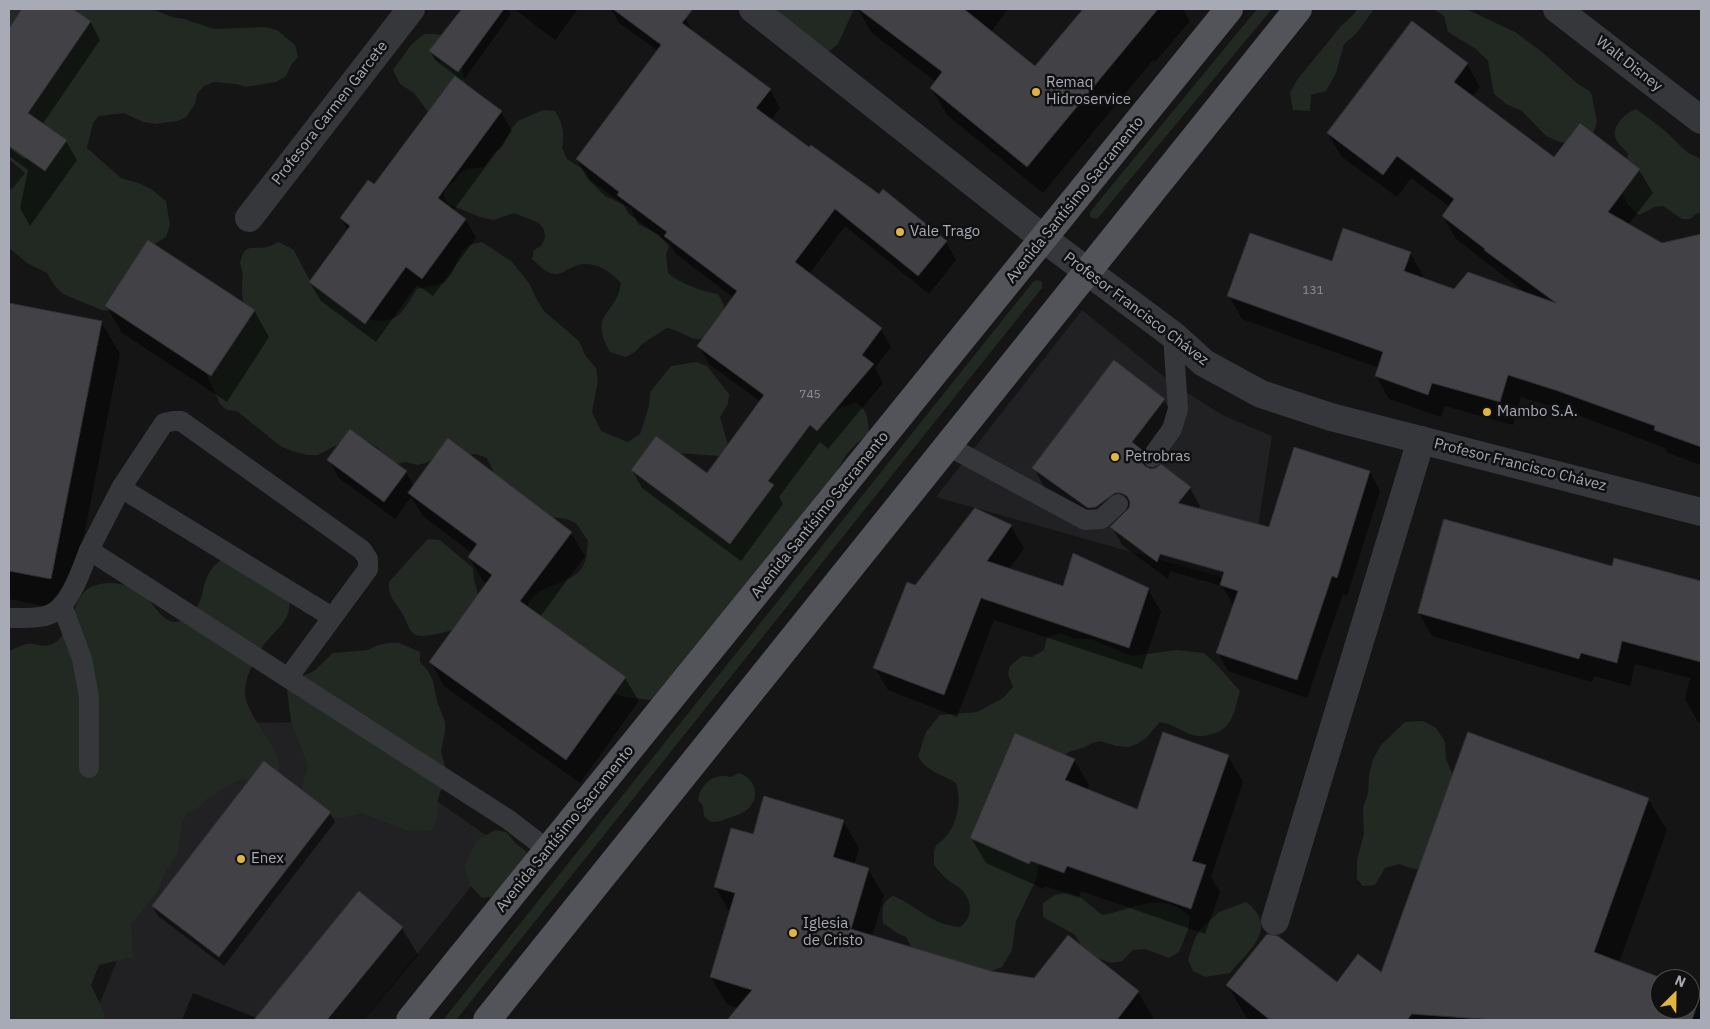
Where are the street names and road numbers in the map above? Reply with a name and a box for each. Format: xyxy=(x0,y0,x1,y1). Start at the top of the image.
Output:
street label: Walt Disney xyxy=(1592,32,1666,96)
street label: Profesora Carmen Garcete xyxy=(268,37,392,189)
street label: Avenida Santísimo Sacramento xyxy=(1002,113,1148,287)
street label: Profesor Francisco Chávez xyxy=(1060,249,1212,369)
street label: Avenida Santísimo Sacramento xyxy=(747,428,893,602)
street label: Profesor Francisco Chávez xyxy=(1432,435,1608,495)
street label: Avenida Santísimo Sacramento xyxy=(492,742,638,916)

